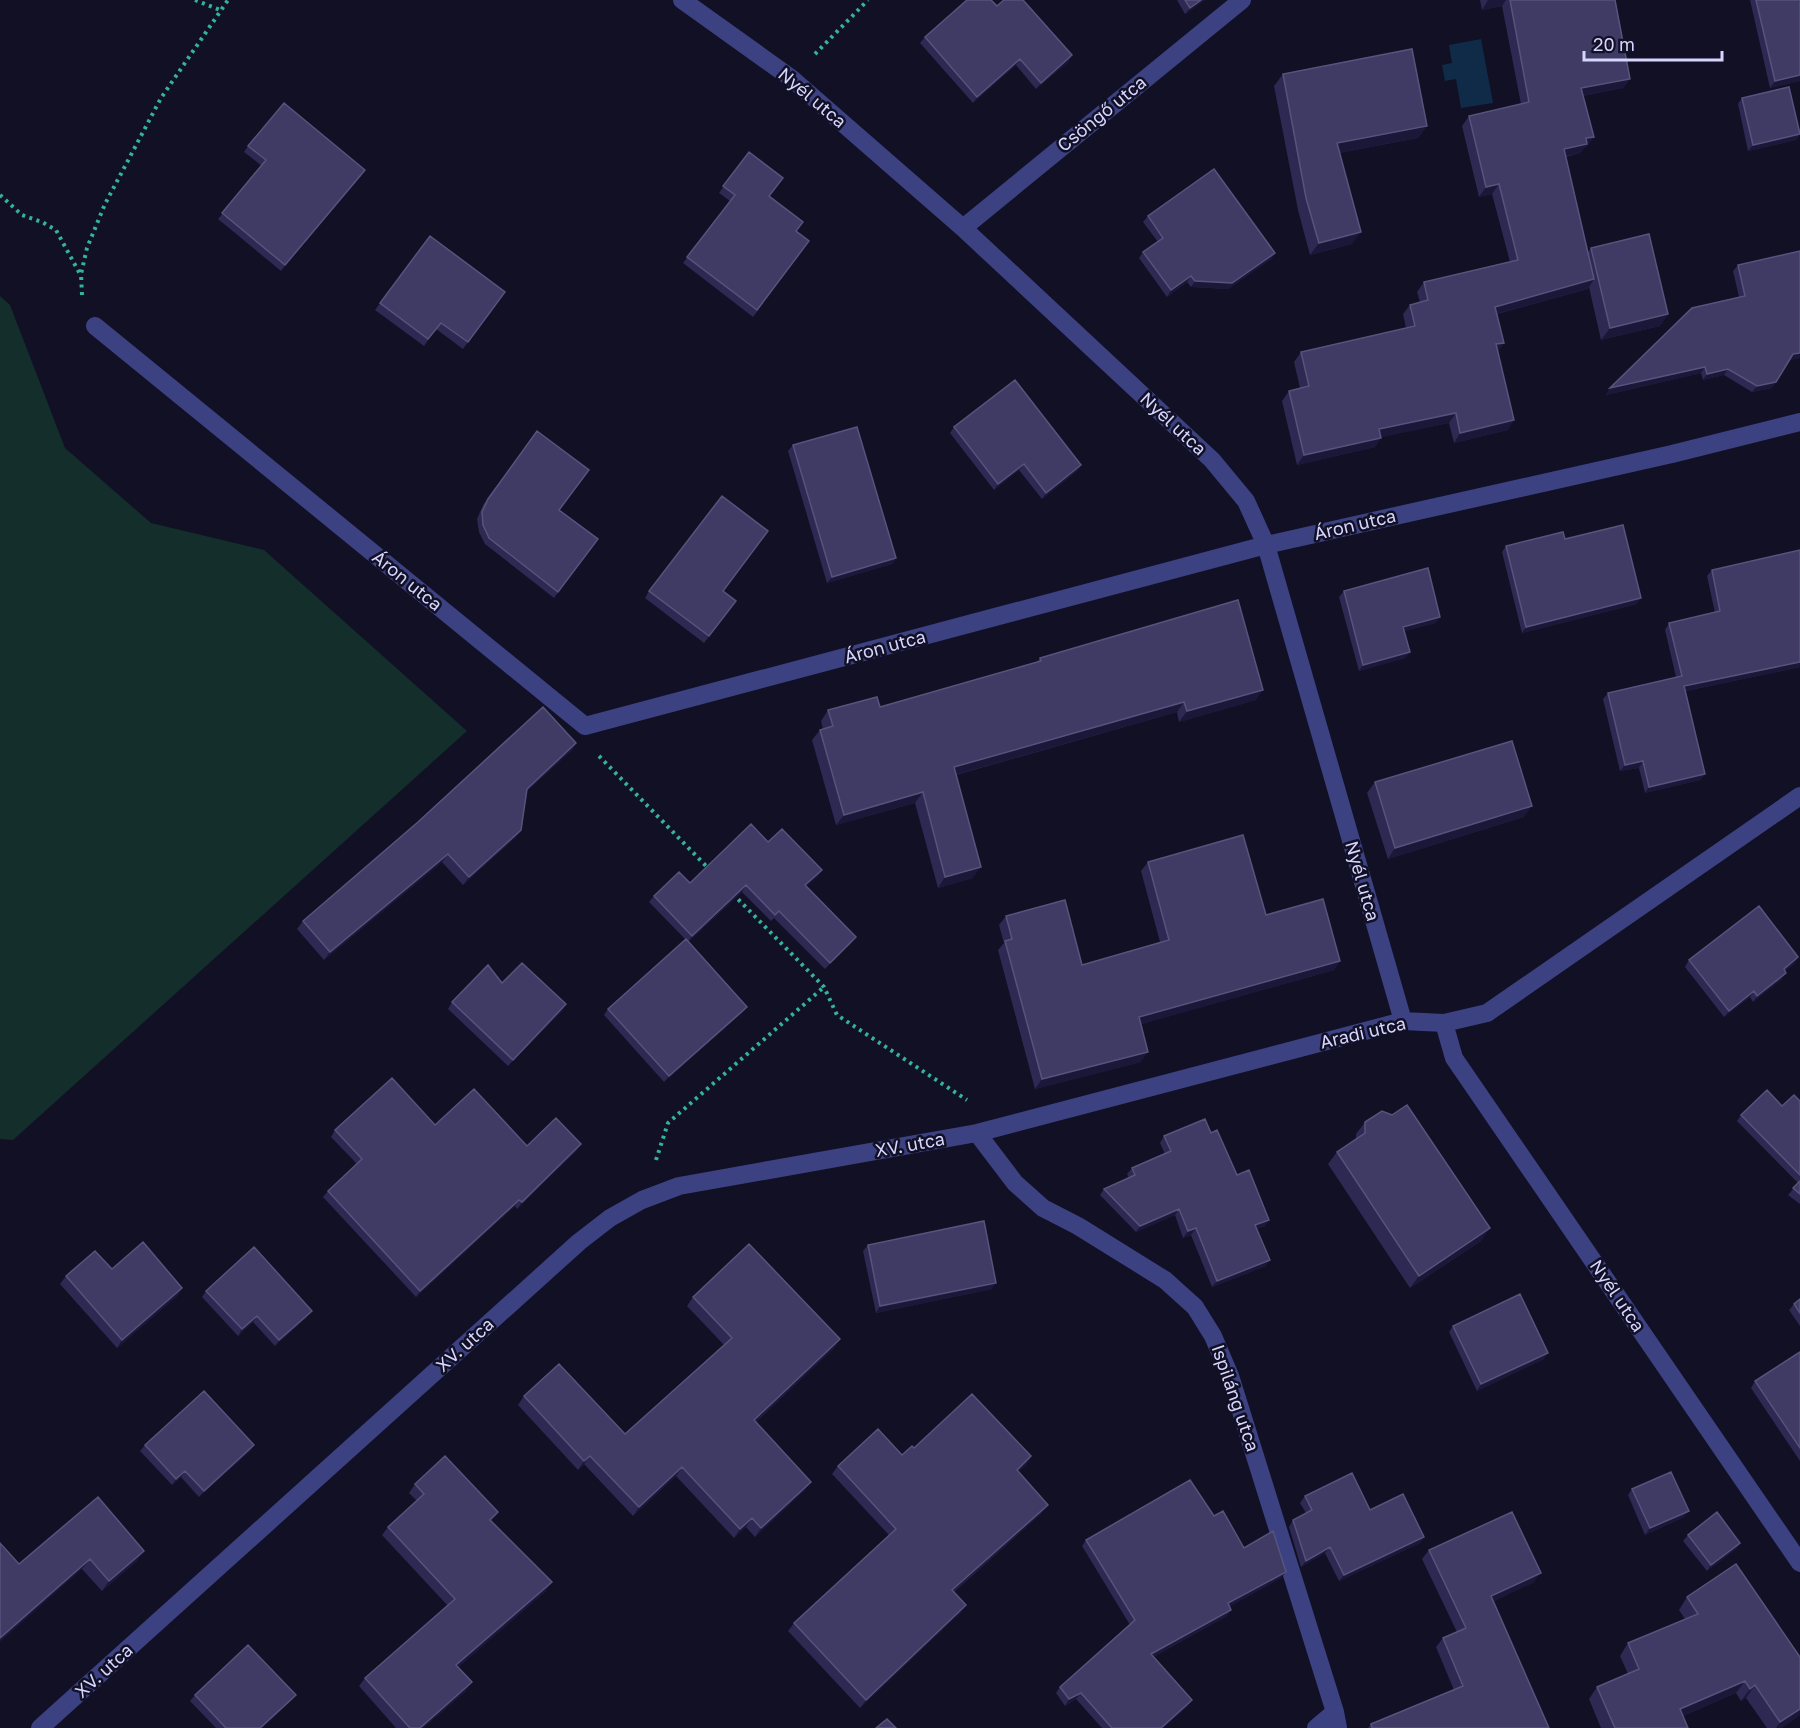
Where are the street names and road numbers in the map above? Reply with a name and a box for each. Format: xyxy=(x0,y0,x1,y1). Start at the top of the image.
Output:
street label: Nyél utca xyxy=(774,62,851,132)
street label: Csöngő utca xyxy=(1052,71,1150,156)
street label: Nyél utca xyxy=(1136,387,1211,459)
street label: Áron utca xyxy=(1312,504,1398,544)
street label: Áron utca xyxy=(368,545,447,615)
street label: Áron utca xyxy=(842,625,928,667)
street label: Nyél utca xyxy=(1341,838,1385,923)
street label: Aradi utca xyxy=(1318,1011,1408,1053)
street label: XV. utca xyxy=(873,1127,946,1161)
street label: Nyél utca xyxy=(1586,1255,1650,1336)
street label: XV. utca xyxy=(431,1313,498,1376)
street label: Ispiláng utca xyxy=(1207,1341,1265,1454)
street label: XV. utca xyxy=(70,1639,137,1702)

